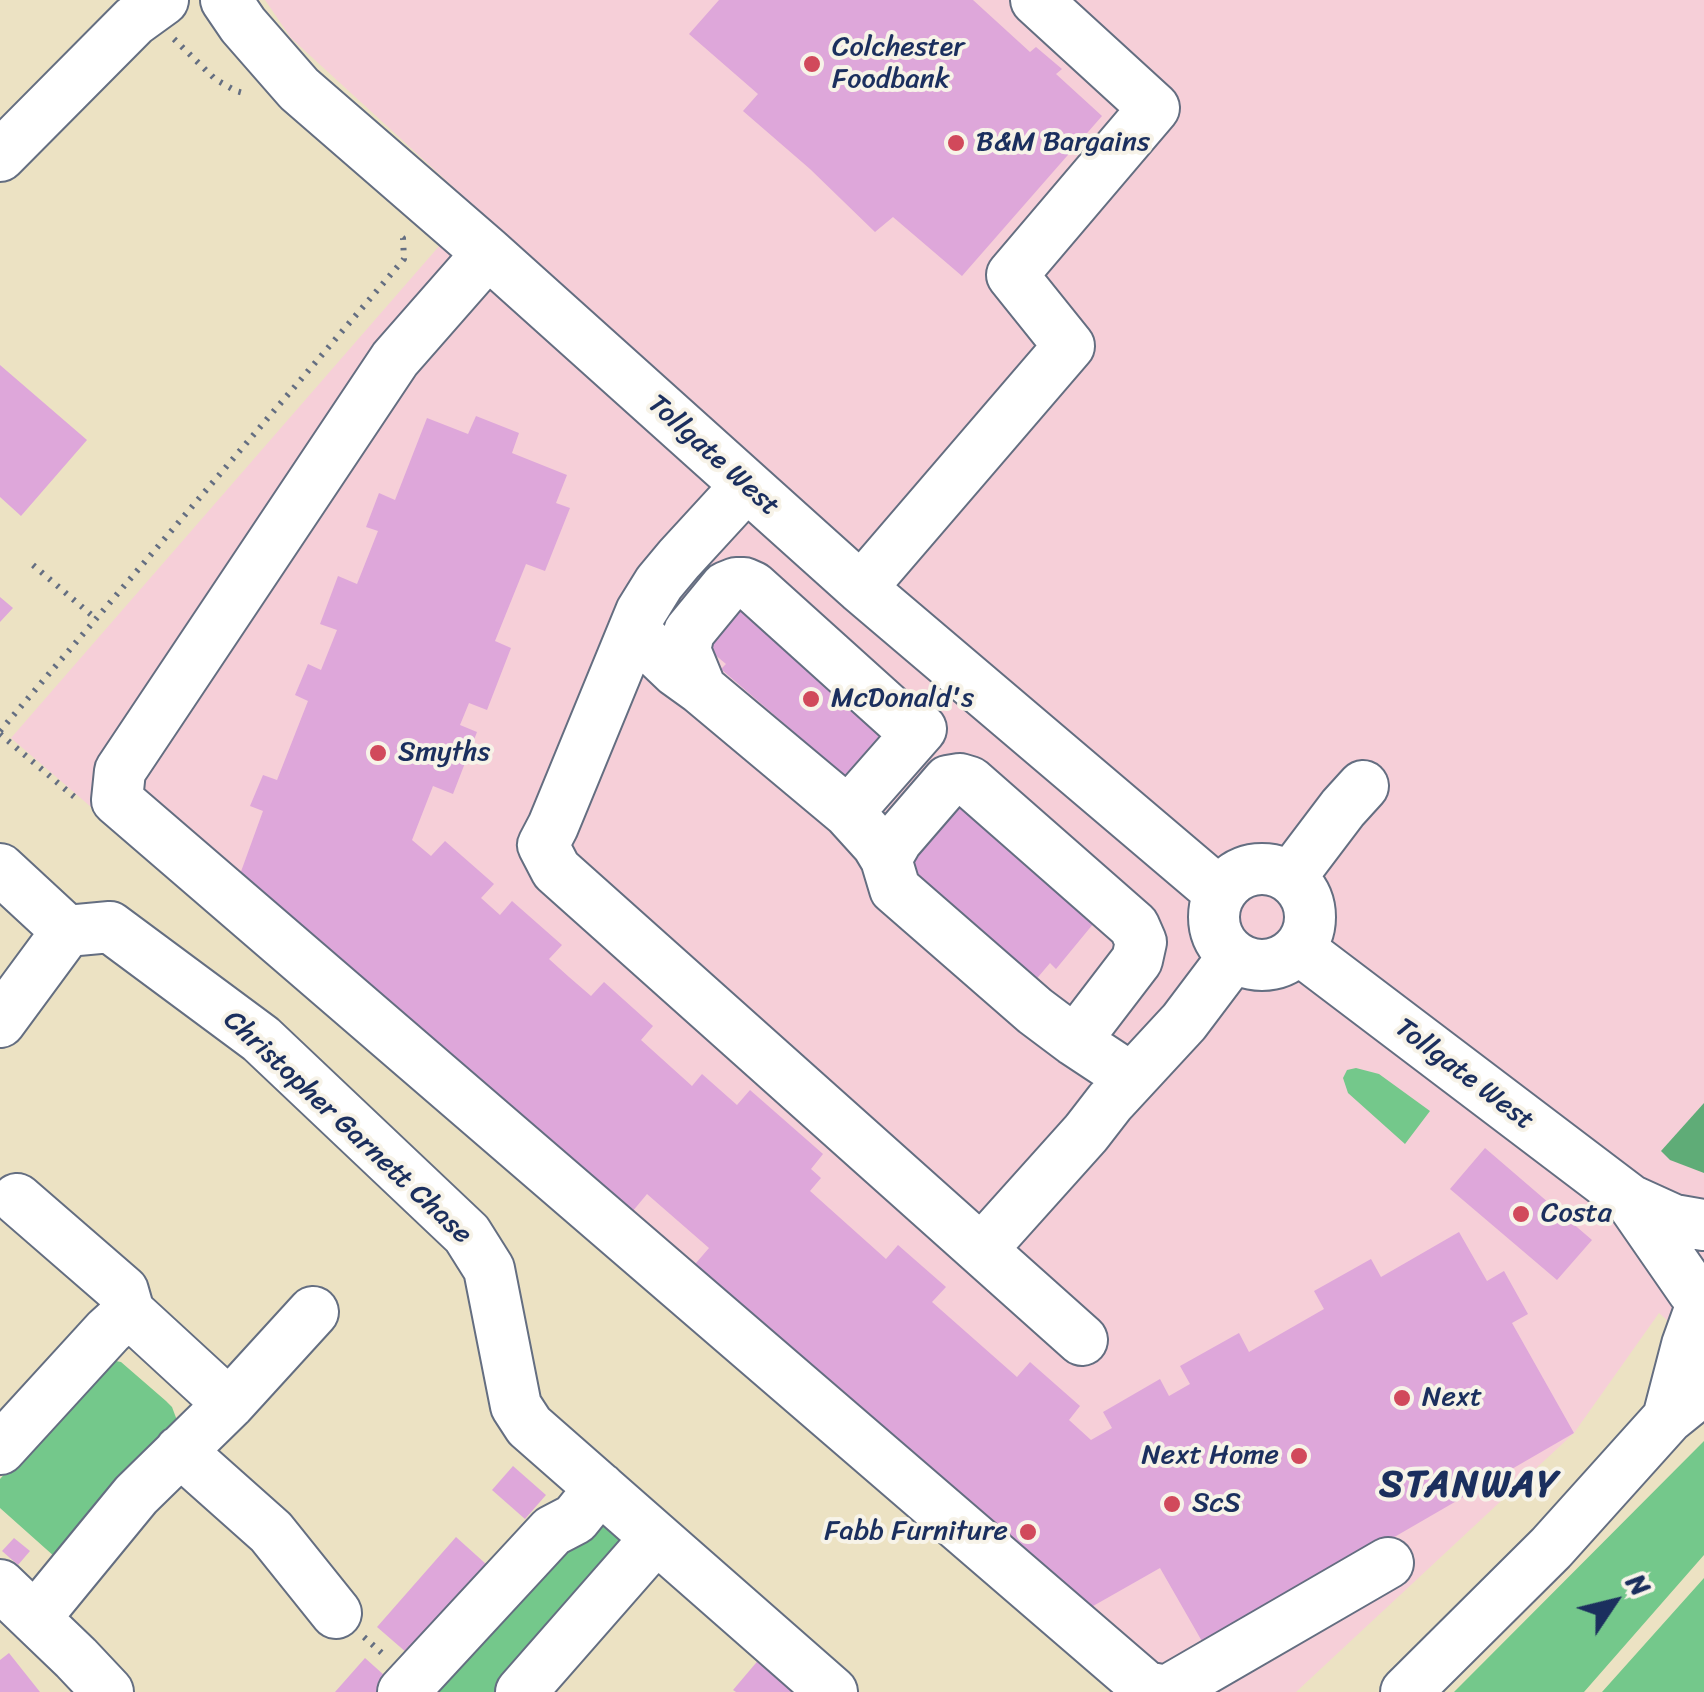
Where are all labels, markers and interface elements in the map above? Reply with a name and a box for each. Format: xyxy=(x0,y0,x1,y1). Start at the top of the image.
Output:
place label: Colchester Foodbank xyxy=(832,31,965,97)
marker: Colchester Foodbank xyxy=(801,53,823,75)
place label: B&M Bargains xyxy=(976,126,1150,160)
marker: B&M Bargains xyxy=(945,132,967,154)
street label: Tollgate West xyxy=(640,388,786,524)
place label: McDonald's xyxy=(831,682,974,716)
marker: McDonald's xyxy=(800,688,822,710)
place label: Smyths xyxy=(398,736,490,770)
marker: Smyths xyxy=(367,742,389,764)
street label: Christopher Garnett Chase xyxy=(216,1004,478,1252)
street label: Tollgate West xyxy=(1388,1012,1540,1138)
place label: Costa xyxy=(1541,1197,1612,1231)
marker: Costa xyxy=(1510,1203,1532,1225)
place label: Next xyxy=(1422,1381,1482,1415)
marker: Next xyxy=(1391,1387,1413,1409)
place label: Next Home xyxy=(1141,1439,1279,1473)
marker: Next Home xyxy=(1288,1445,1310,1467)
district label: STANWAY xyxy=(1380,1463,1560,1509)
place label: ScS xyxy=(1192,1487,1241,1521)
marker: ScS xyxy=(1161,1493,1183,1515)
place label: Fabb Furniture xyxy=(824,1515,1008,1549)
marker: Fabb Furniture xyxy=(1017,1521,1039,1543)
north arrow xyxy=(1564,1552,1664,1652)
text: N xyxy=(1613,1563,1665,1607)

